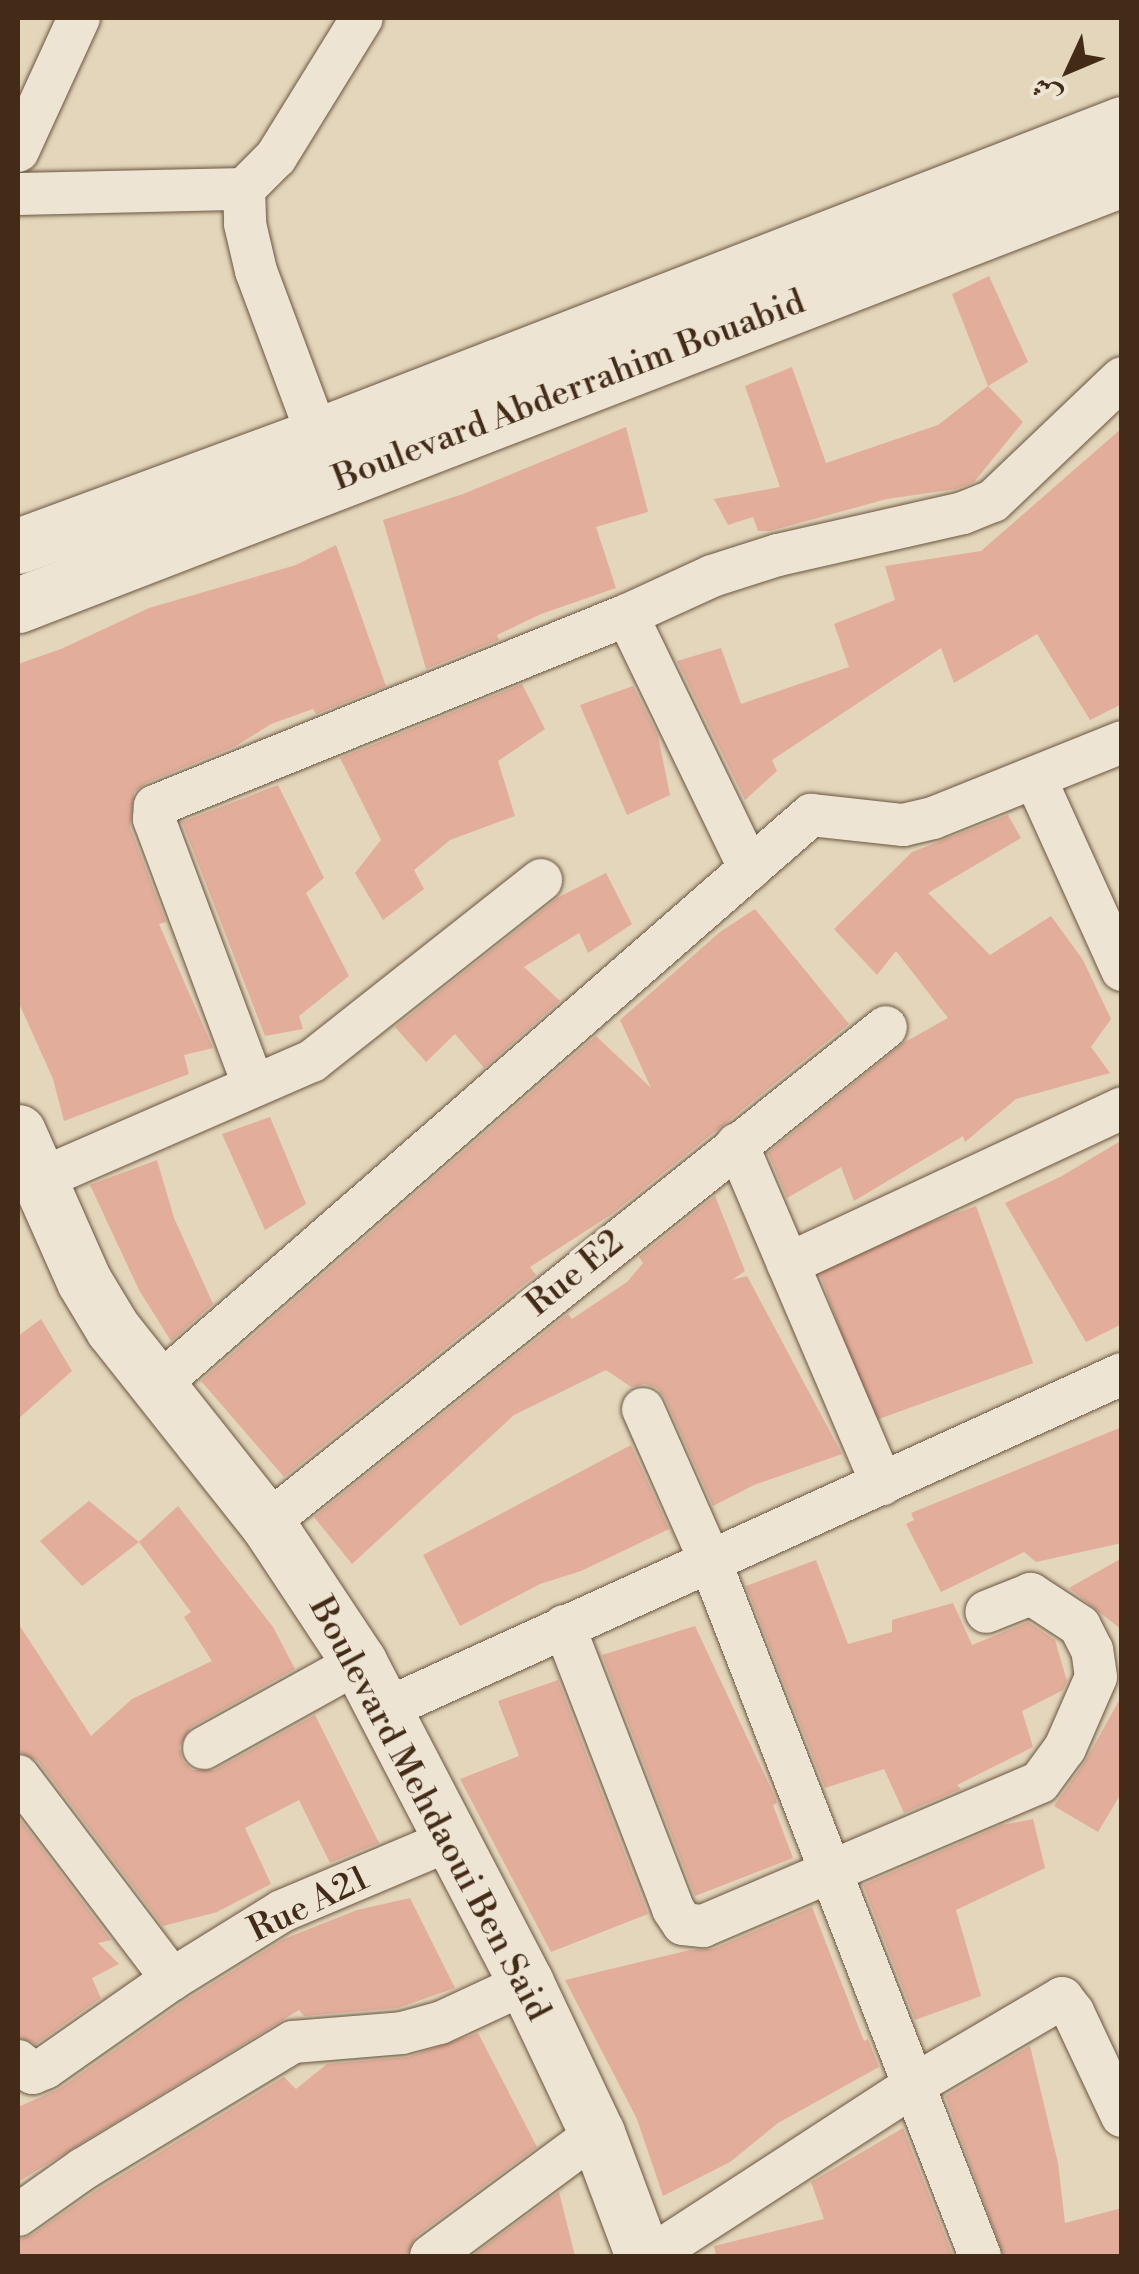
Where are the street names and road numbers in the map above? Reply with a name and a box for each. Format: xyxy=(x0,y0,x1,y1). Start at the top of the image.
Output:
street label: Boulevard Abderrahim Bouabid xyxy=(327,281,811,501)
street label: Rue E2 xyxy=(518,1222,632,1326)
street label: Boulevard Mehdaoui Ben Said xyxy=(299,1590,559,2028)
street label: Rue A21 xyxy=(242,1858,376,1952)

